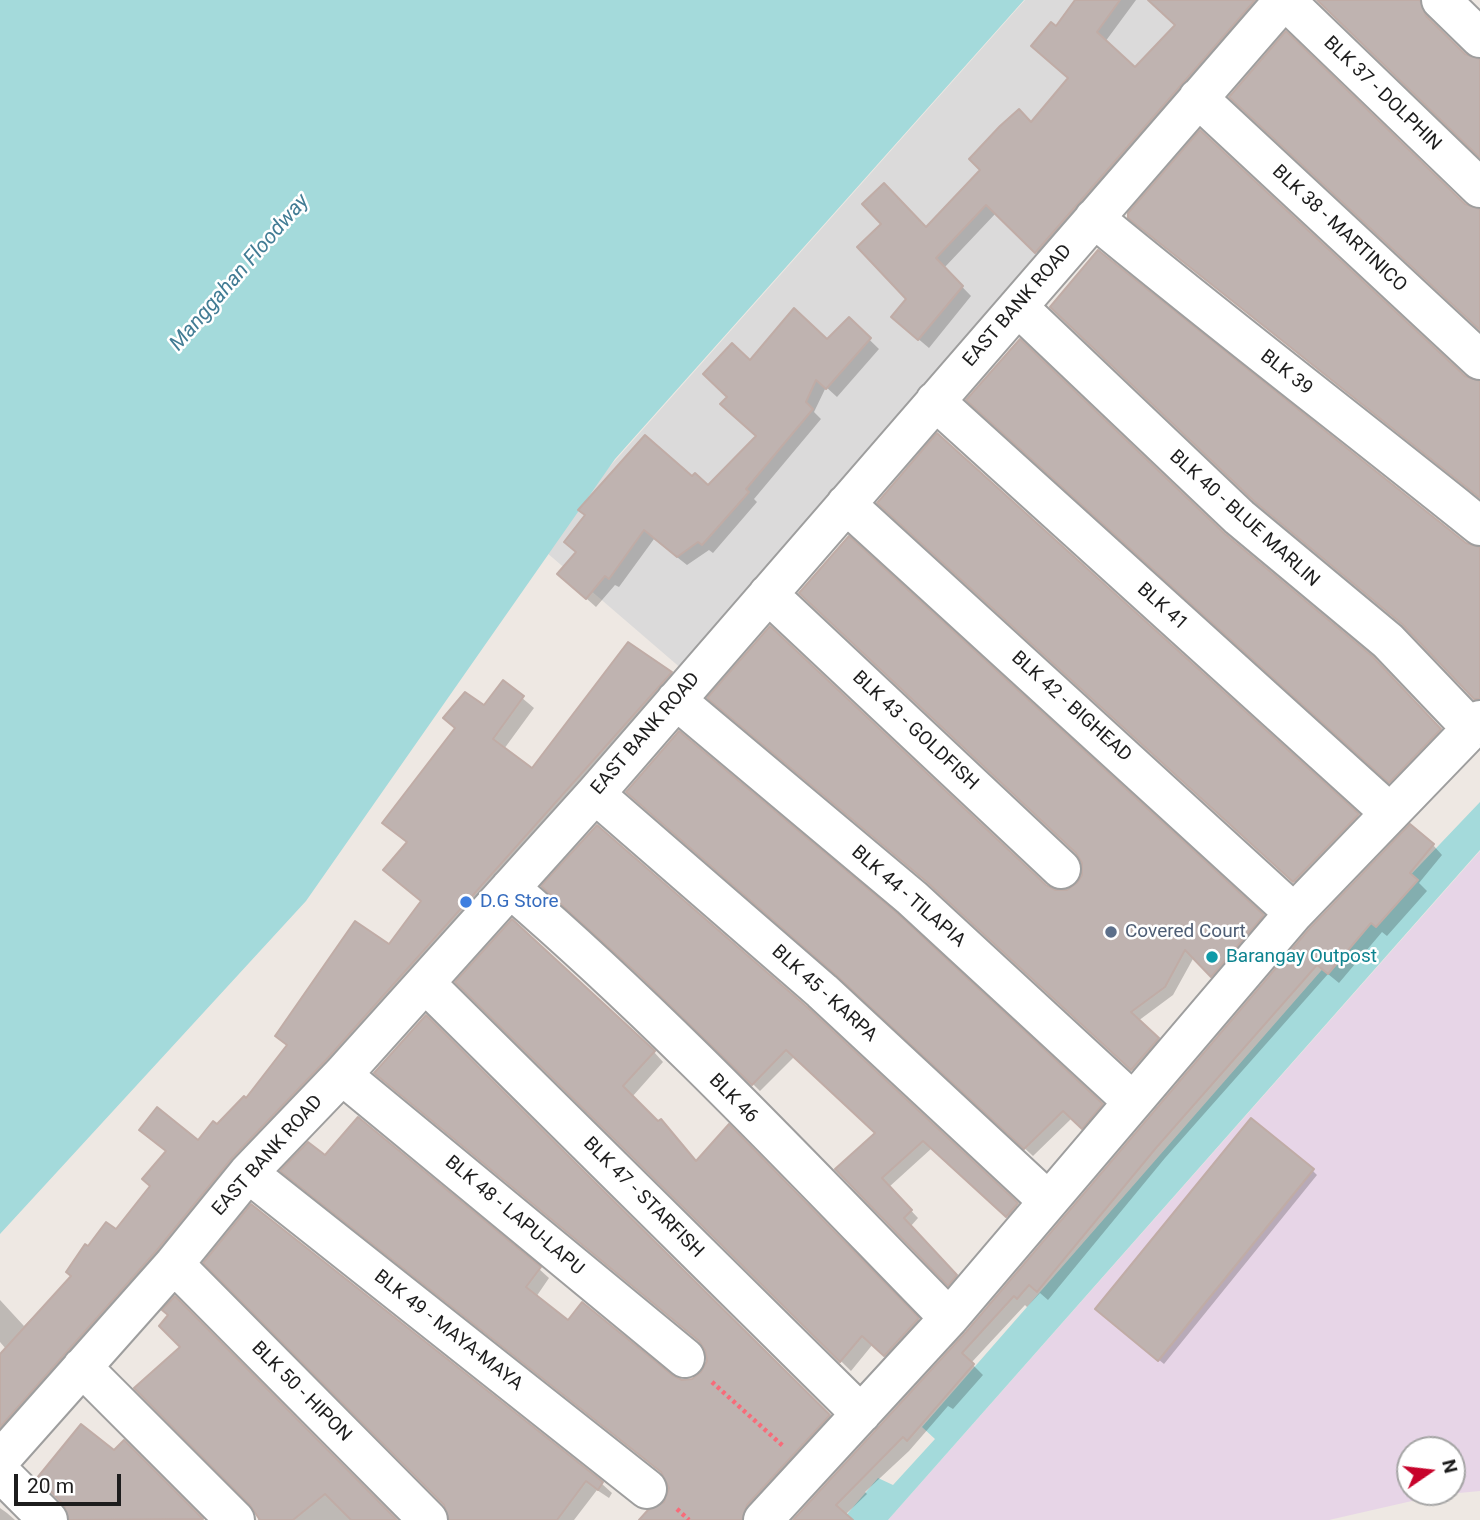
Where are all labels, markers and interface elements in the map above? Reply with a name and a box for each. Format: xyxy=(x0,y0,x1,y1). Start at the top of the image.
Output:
street label: BLK 37 - DOLPHIN xyxy=(1318,32,1446,156)
street label: BLK 38 - MARTINICO xyxy=(1267,161,1411,297)
water label: Manggahan Floodway xyxy=(165,189,315,357)
street label: EAST BANK ROAD xyxy=(959,240,1077,372)
street label: BLK 39 xyxy=(1255,346,1317,400)
street label: BLK 40 - BLUE MARLIN xyxy=(1164,446,1324,592)
street label: BLK 41 xyxy=(1132,578,1192,636)
street label: BLK 42 - BIGHEAD xyxy=(1006,647,1136,767)
street label: BLK 43 - GOLDFISH xyxy=(847,667,983,795)
street label: EAST BANK ROAD xyxy=(587,668,705,800)
street label: BLK 44 - TILAPIA xyxy=(846,841,970,953)
place label: D.G Store xyxy=(480,891,559,913)
marker: D.G Store xyxy=(458,894,474,910)
place label: Covered Court xyxy=(1125,921,1246,943)
marker: Covered Court xyxy=(1103,924,1119,940)
street label: BLK 45 - KARPA xyxy=(767,941,881,1047)
place label: Barangay Outpost xyxy=(1226,946,1377,968)
marker: Barangay Outpost xyxy=(1204,949,1220,965)
street label: BLK 46 xyxy=(704,1070,762,1128)
street label: EAST BANK ROAD xyxy=(208,1091,328,1221)
street label: BLK 47 - STARFISH xyxy=(578,1133,708,1263)
street label: BLK 48 - LAPU-LAPU xyxy=(440,1151,588,1281)
street label: BLK 49 - MAYA-MAYA xyxy=(369,1266,527,1396)
street label: BLK 50 - HIPON xyxy=(246,1337,356,1447)
north arrow xyxy=(1396,1436,1466,1506)
text: N xyxy=(1437,1457,1463,1476)
scale bar xyxy=(18,1460,124,1504)
text: 20 m xyxy=(27,1474,74,1498)

